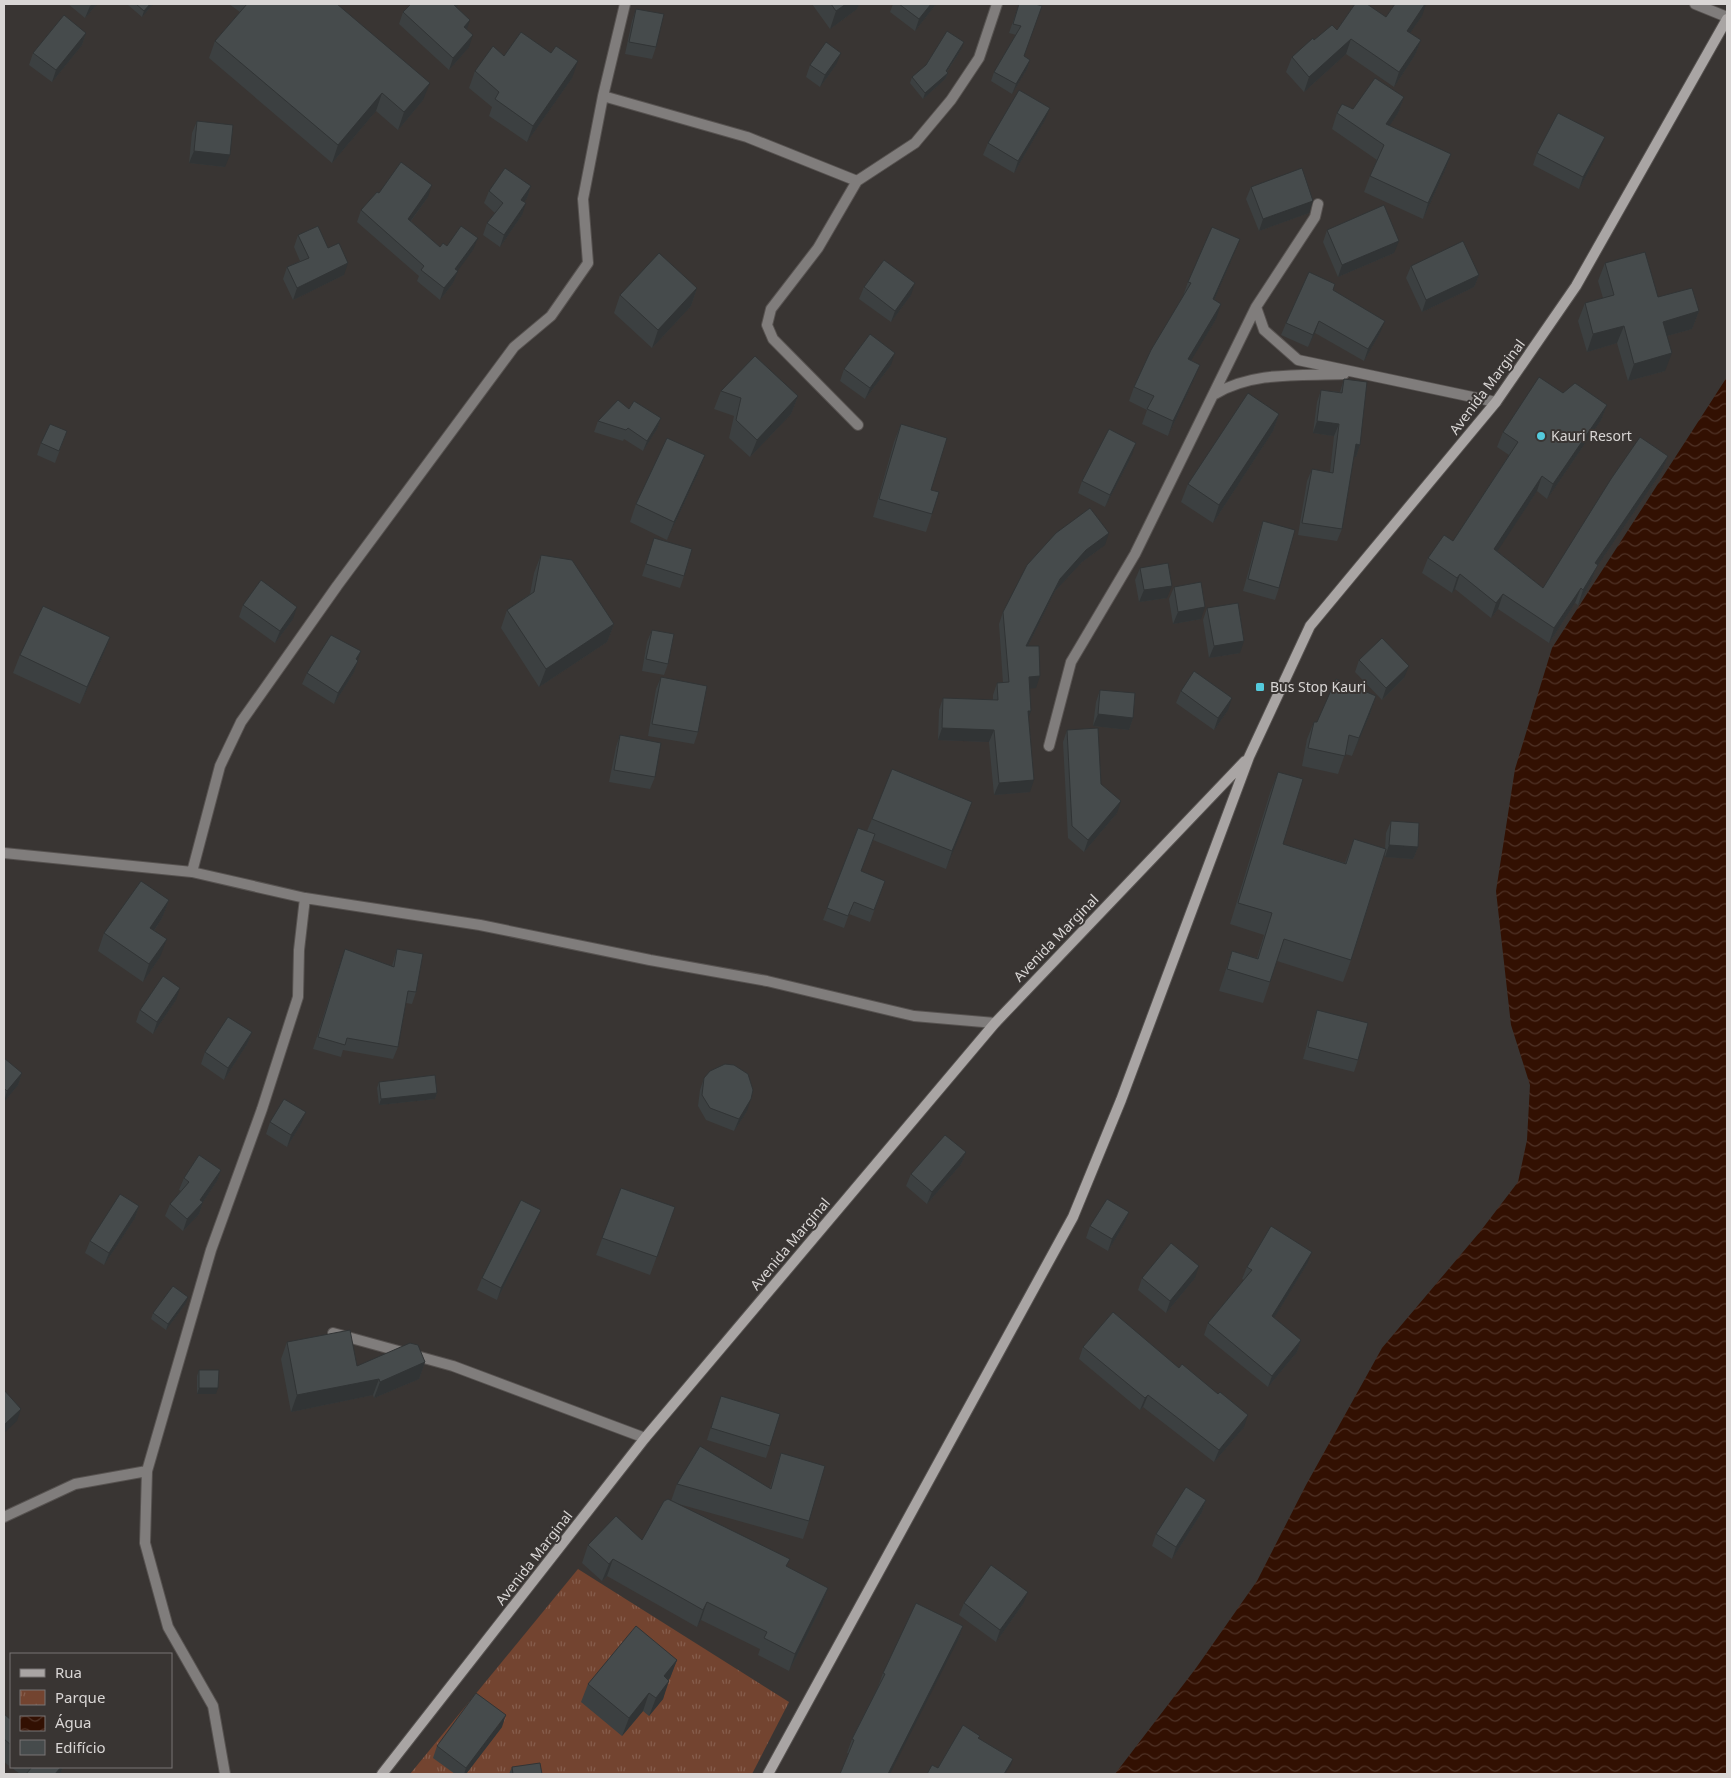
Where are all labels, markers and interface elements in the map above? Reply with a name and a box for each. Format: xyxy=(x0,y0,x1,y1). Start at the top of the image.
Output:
street label: Avenida Marginal xyxy=(1444,335,1529,438)
place label: Kauri Resort xyxy=(1551,426,1632,445)
marker: Kauri Resort xyxy=(1535,430,1547,442)
place label: Bus Stop Kauri xyxy=(1270,677,1366,696)
marker: Bus Stop Kauri xyxy=(1254,681,1266,693)
street label: Avenida Marginal xyxy=(1009,890,1102,986)
street label: Avenida Marginal xyxy=(745,1194,834,1294)
street label: Avenida Marginal xyxy=(491,1507,576,1609)
legend xyxy=(10,1653,172,1768)
text: Rua xyxy=(55,1662,82,1682)
text: Parque xyxy=(55,1687,105,1707)
text: Água xyxy=(55,1712,92,1732)
text: Edifício xyxy=(55,1737,106,1757)

